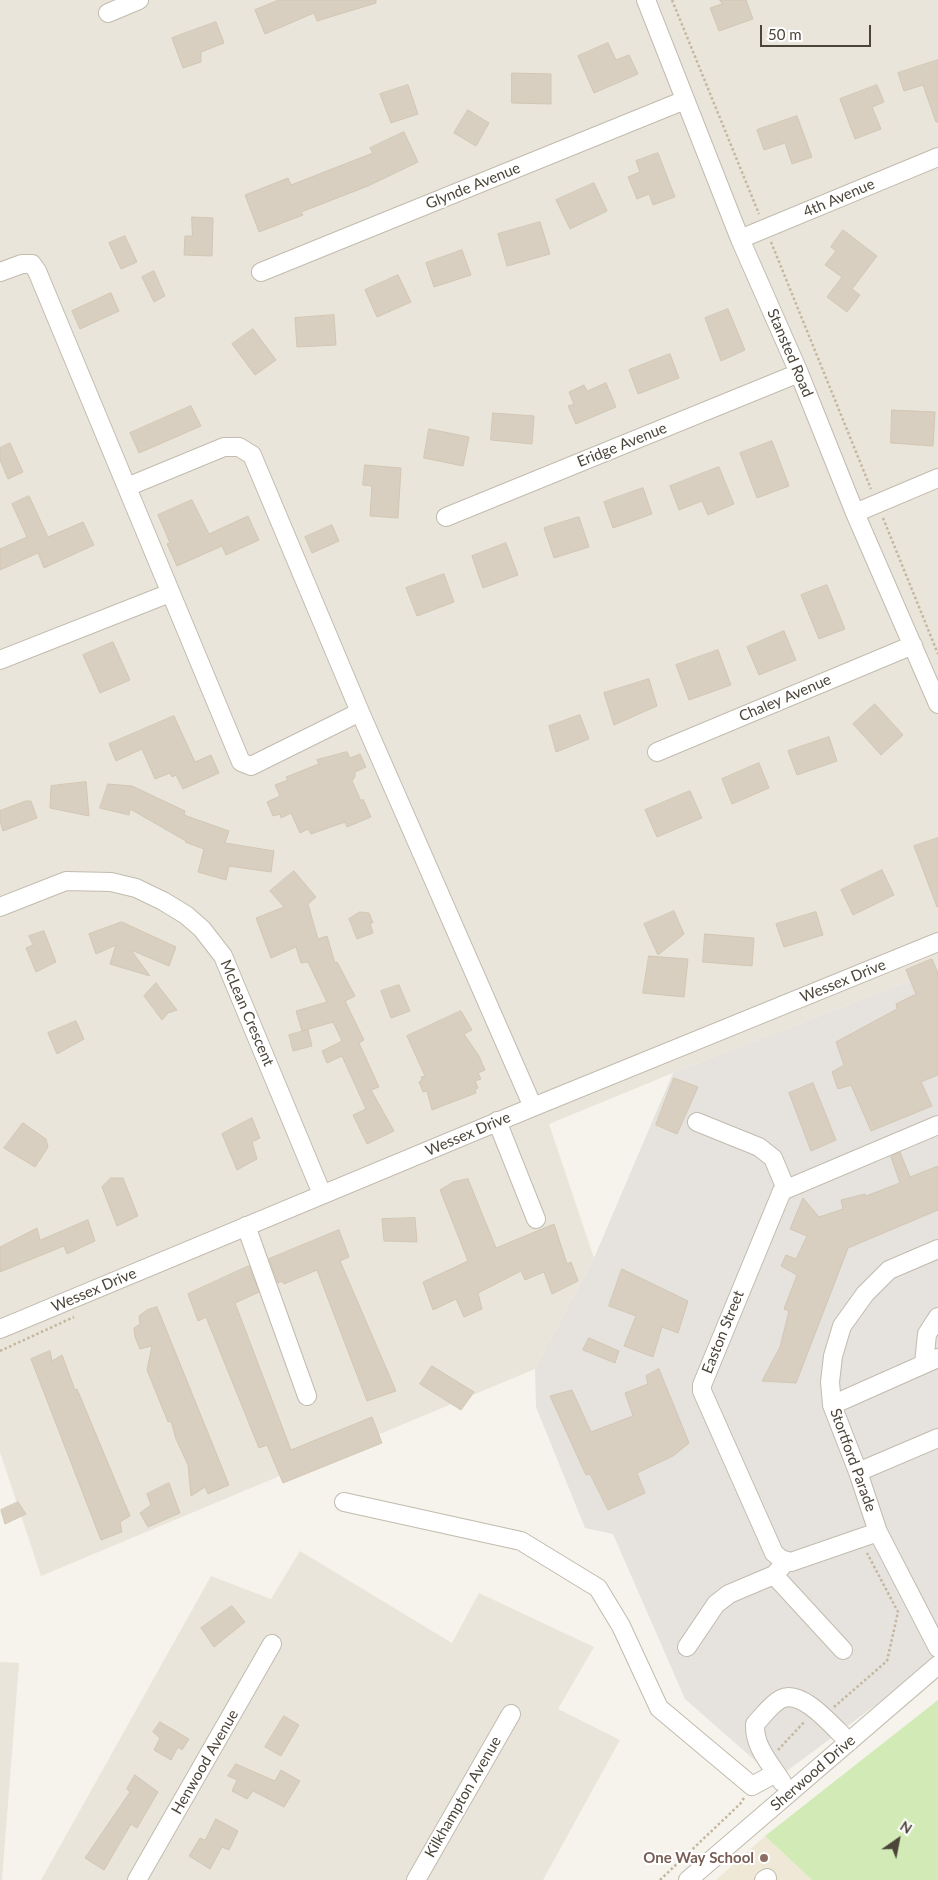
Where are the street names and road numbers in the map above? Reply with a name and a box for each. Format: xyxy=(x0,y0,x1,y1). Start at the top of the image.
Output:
street label: Glynde Avenue xyxy=(423,159,523,213)
street label: 4th Avenue xyxy=(801,175,877,221)
street label: Stansted Road xyxy=(763,306,817,400)
street label: Eridge Avenue xyxy=(575,419,669,471)
street label: Chaley Avenue xyxy=(736,671,834,725)
street label: Wessex Drive xyxy=(798,956,888,1006)
street label: McLean Crescent xyxy=(217,957,277,1069)
street label: Wessex Drive xyxy=(423,1108,513,1160)
street label: Wessex Drive xyxy=(49,1264,139,1316)
street label: Easton Street xyxy=(698,1288,748,1376)
street label: Stortford Parade xyxy=(826,1406,880,1514)
street label: Henwood Avenue xyxy=(168,1706,242,1818)
street label: Sherwood Drive xyxy=(767,1731,859,1815)
street label: Kilkhampton Avenue xyxy=(421,1733,505,1861)

